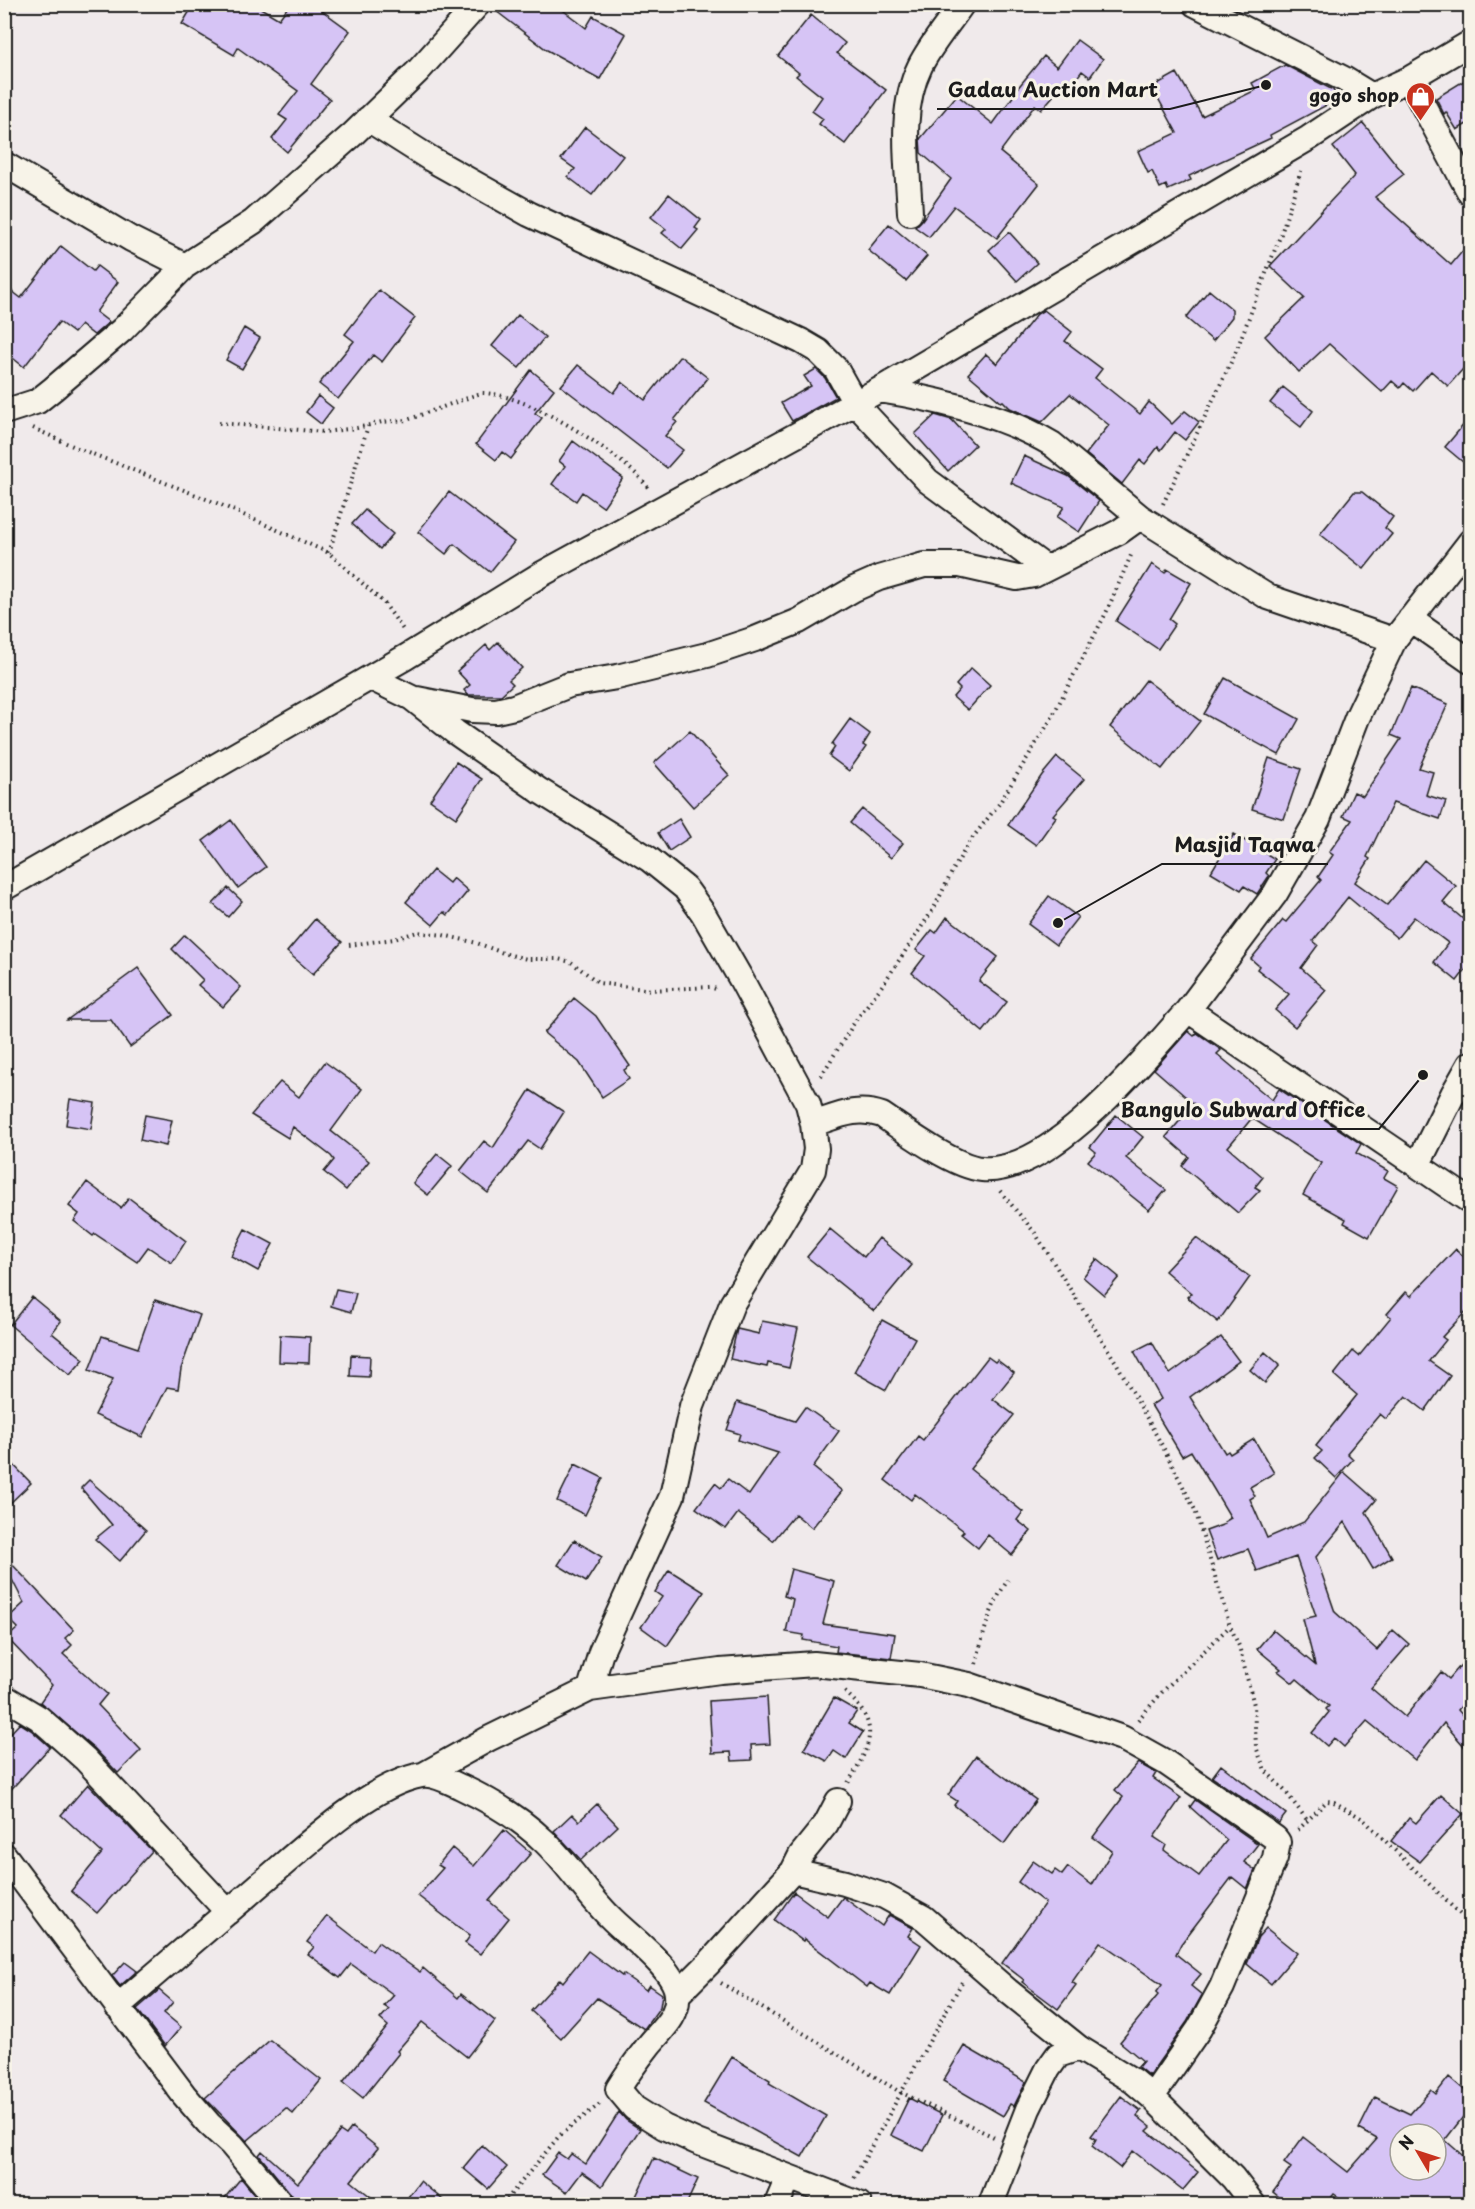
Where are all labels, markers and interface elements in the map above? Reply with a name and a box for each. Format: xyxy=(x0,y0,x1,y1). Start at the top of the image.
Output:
callout: Gadau Auction Mart xyxy=(937,71,1170,109)
text: Gadau Auction Mart xyxy=(948,74,1159,104)
shop icon: gogo shop xyxy=(1404,80,1436,122)
place label: gogo shop xyxy=(1309,81,1399,108)
callout: Masjid Taqwa xyxy=(1162,826,1328,864)
text: Masjid Taqwa xyxy=(1174,829,1316,859)
callout: Bangulo Subward Office xyxy=(1108,1091,1379,1129)
text: Bangulo Subward Office xyxy=(1121,1094,1366,1124)
north arrow xyxy=(1388,2122,1448,2182)
text: N xyxy=(1392,2129,1419,2154)

